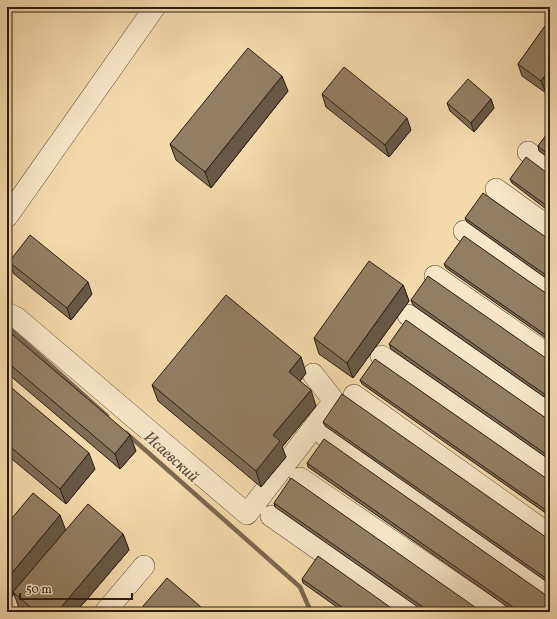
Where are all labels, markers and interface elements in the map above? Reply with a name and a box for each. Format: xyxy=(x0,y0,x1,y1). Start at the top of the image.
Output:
water label: Исаевский xyxy=(138,427,203,488)
scale bar xyxy=(20,575,132,601)
text: 50 m xyxy=(26,582,52,598)

